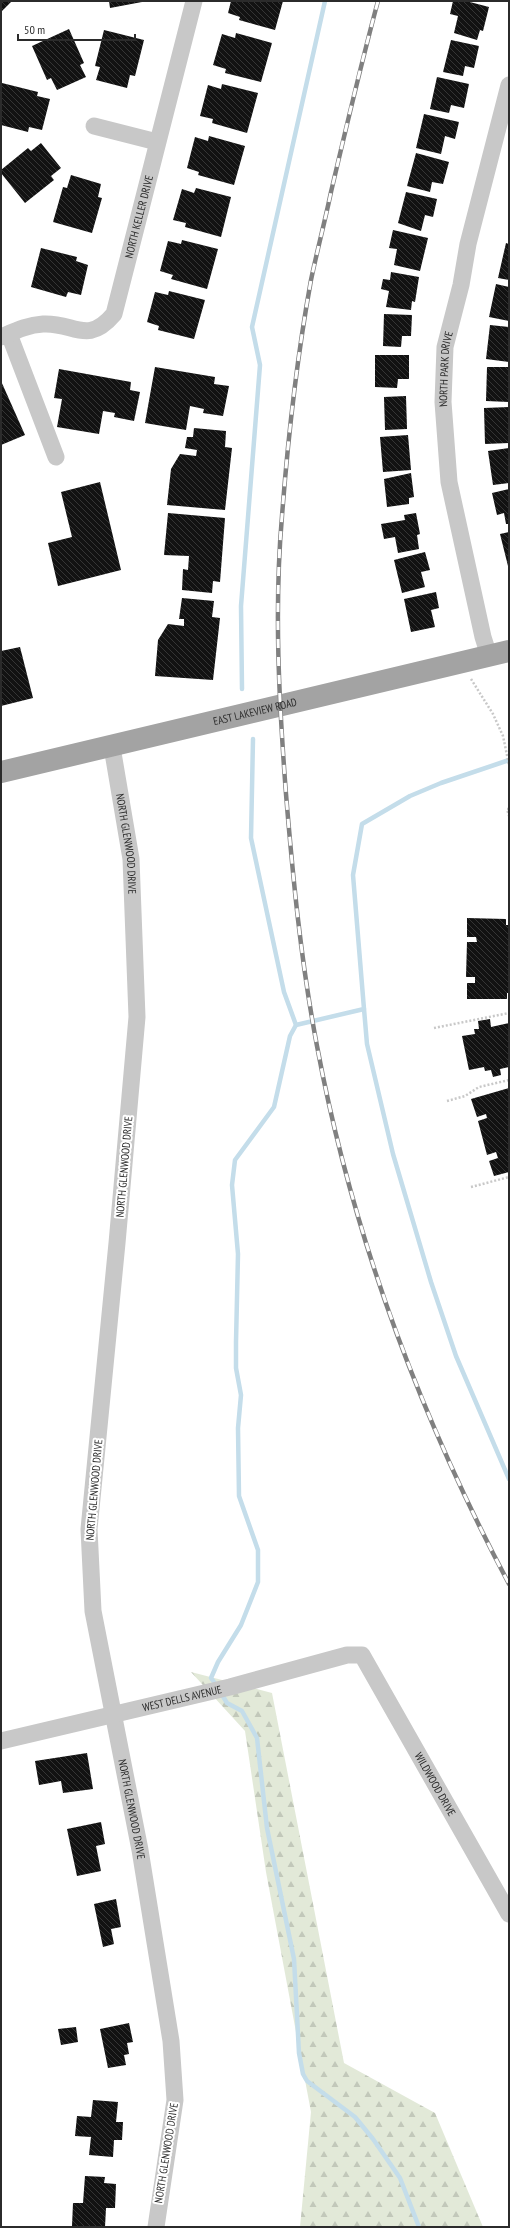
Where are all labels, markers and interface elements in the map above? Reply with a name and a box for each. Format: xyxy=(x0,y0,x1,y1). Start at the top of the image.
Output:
scale bar xyxy=(18,16,135,42)
text: 50 m xyxy=(24,22,45,37)
street label: NORTH KELLER DRIVE xyxy=(122,174,156,260)
street label: NORTH PARK DRIVE xyxy=(436,329,456,407)
street label: EAST LAKEVIEW ROAD xyxy=(212,695,298,728)
street label: NORTH GLENWOOD DRIVE xyxy=(113,792,139,895)
street label: NORTH GLENWOOD DRIVE xyxy=(113,1116,135,1218)
street label: NORTH GLENWOOD DRIVE xyxy=(83,1439,105,1541)
street label: WEST DELLS AVENUE xyxy=(141,1682,223,1714)
street label: WILDWOOD DRIVE xyxy=(412,1750,459,1819)
street label: NORTH GLENWOOD DRIVE xyxy=(115,1758,148,1860)
street label: NORTH GLENWOOD DRIVE xyxy=(151,2102,181,2204)

